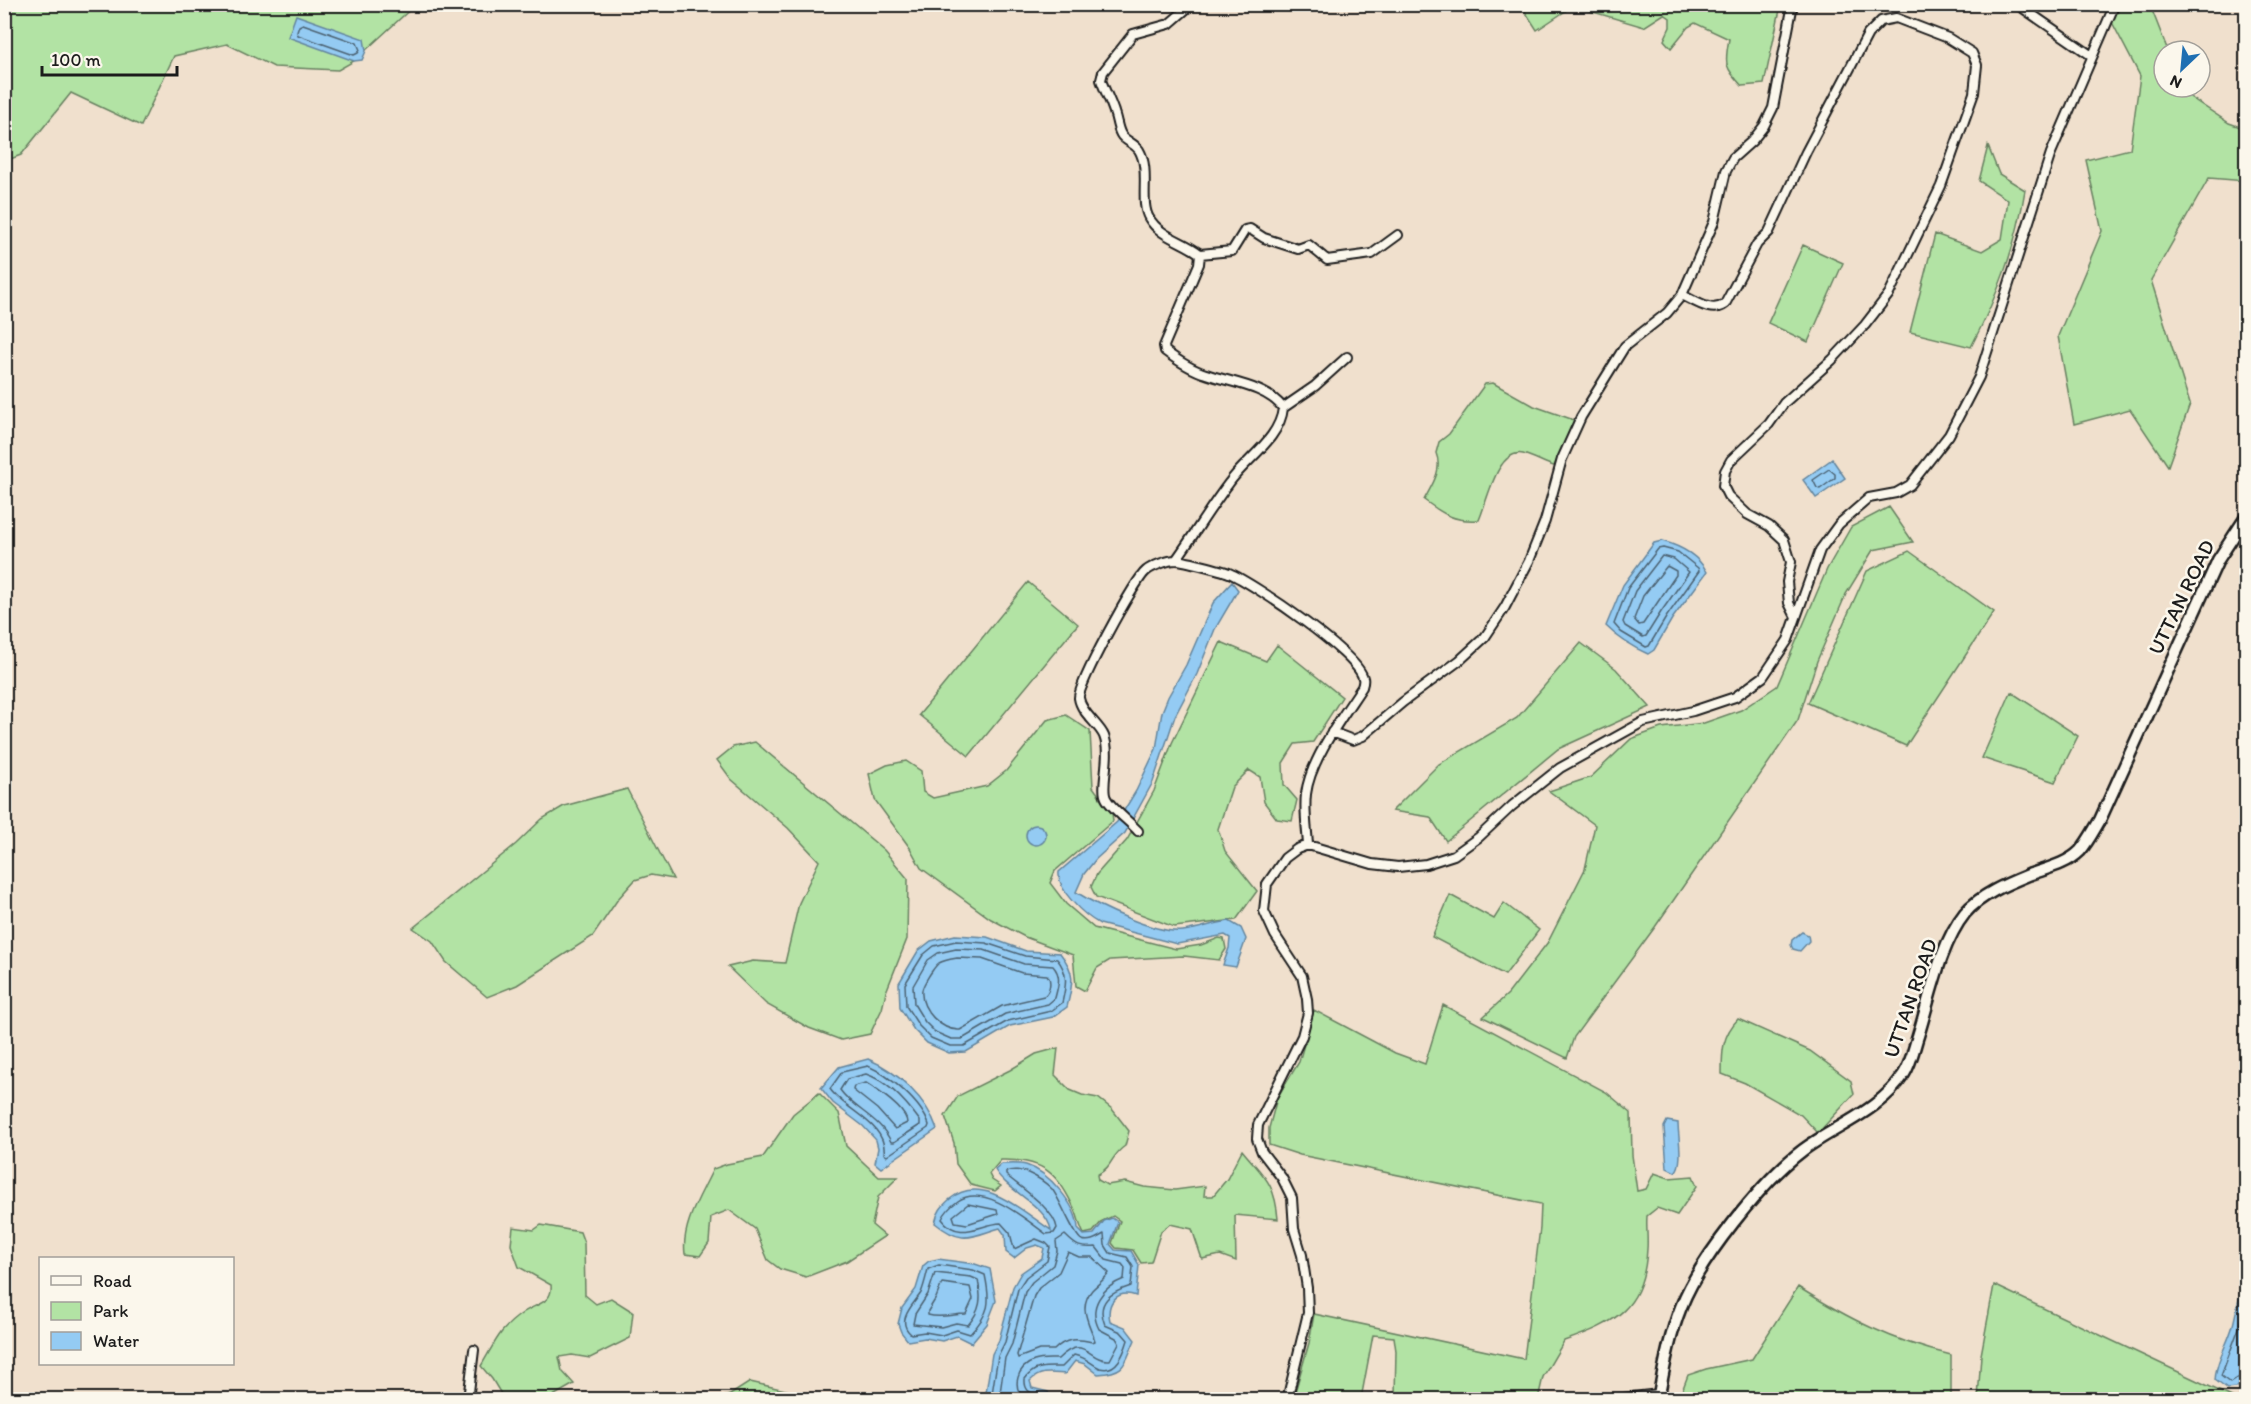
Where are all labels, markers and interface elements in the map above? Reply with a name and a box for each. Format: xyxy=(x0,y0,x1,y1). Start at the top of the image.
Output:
scale bar xyxy=(42,39,177,77)
north arrow xyxy=(2152,39,2212,99)
text: 100 m xyxy=(51,49,101,71)
text: N xyxy=(2167,71,2185,93)
street label: UTTAN ROAD xyxy=(2142,536,2220,658)
street label: UTTAN ROAD xyxy=(1878,935,1942,1061)
legend xyxy=(39,1257,234,1365)
text: Road xyxy=(93,1270,132,1292)
text: Park xyxy=(93,1300,128,1322)
text: Water xyxy=(93,1330,139,1352)

